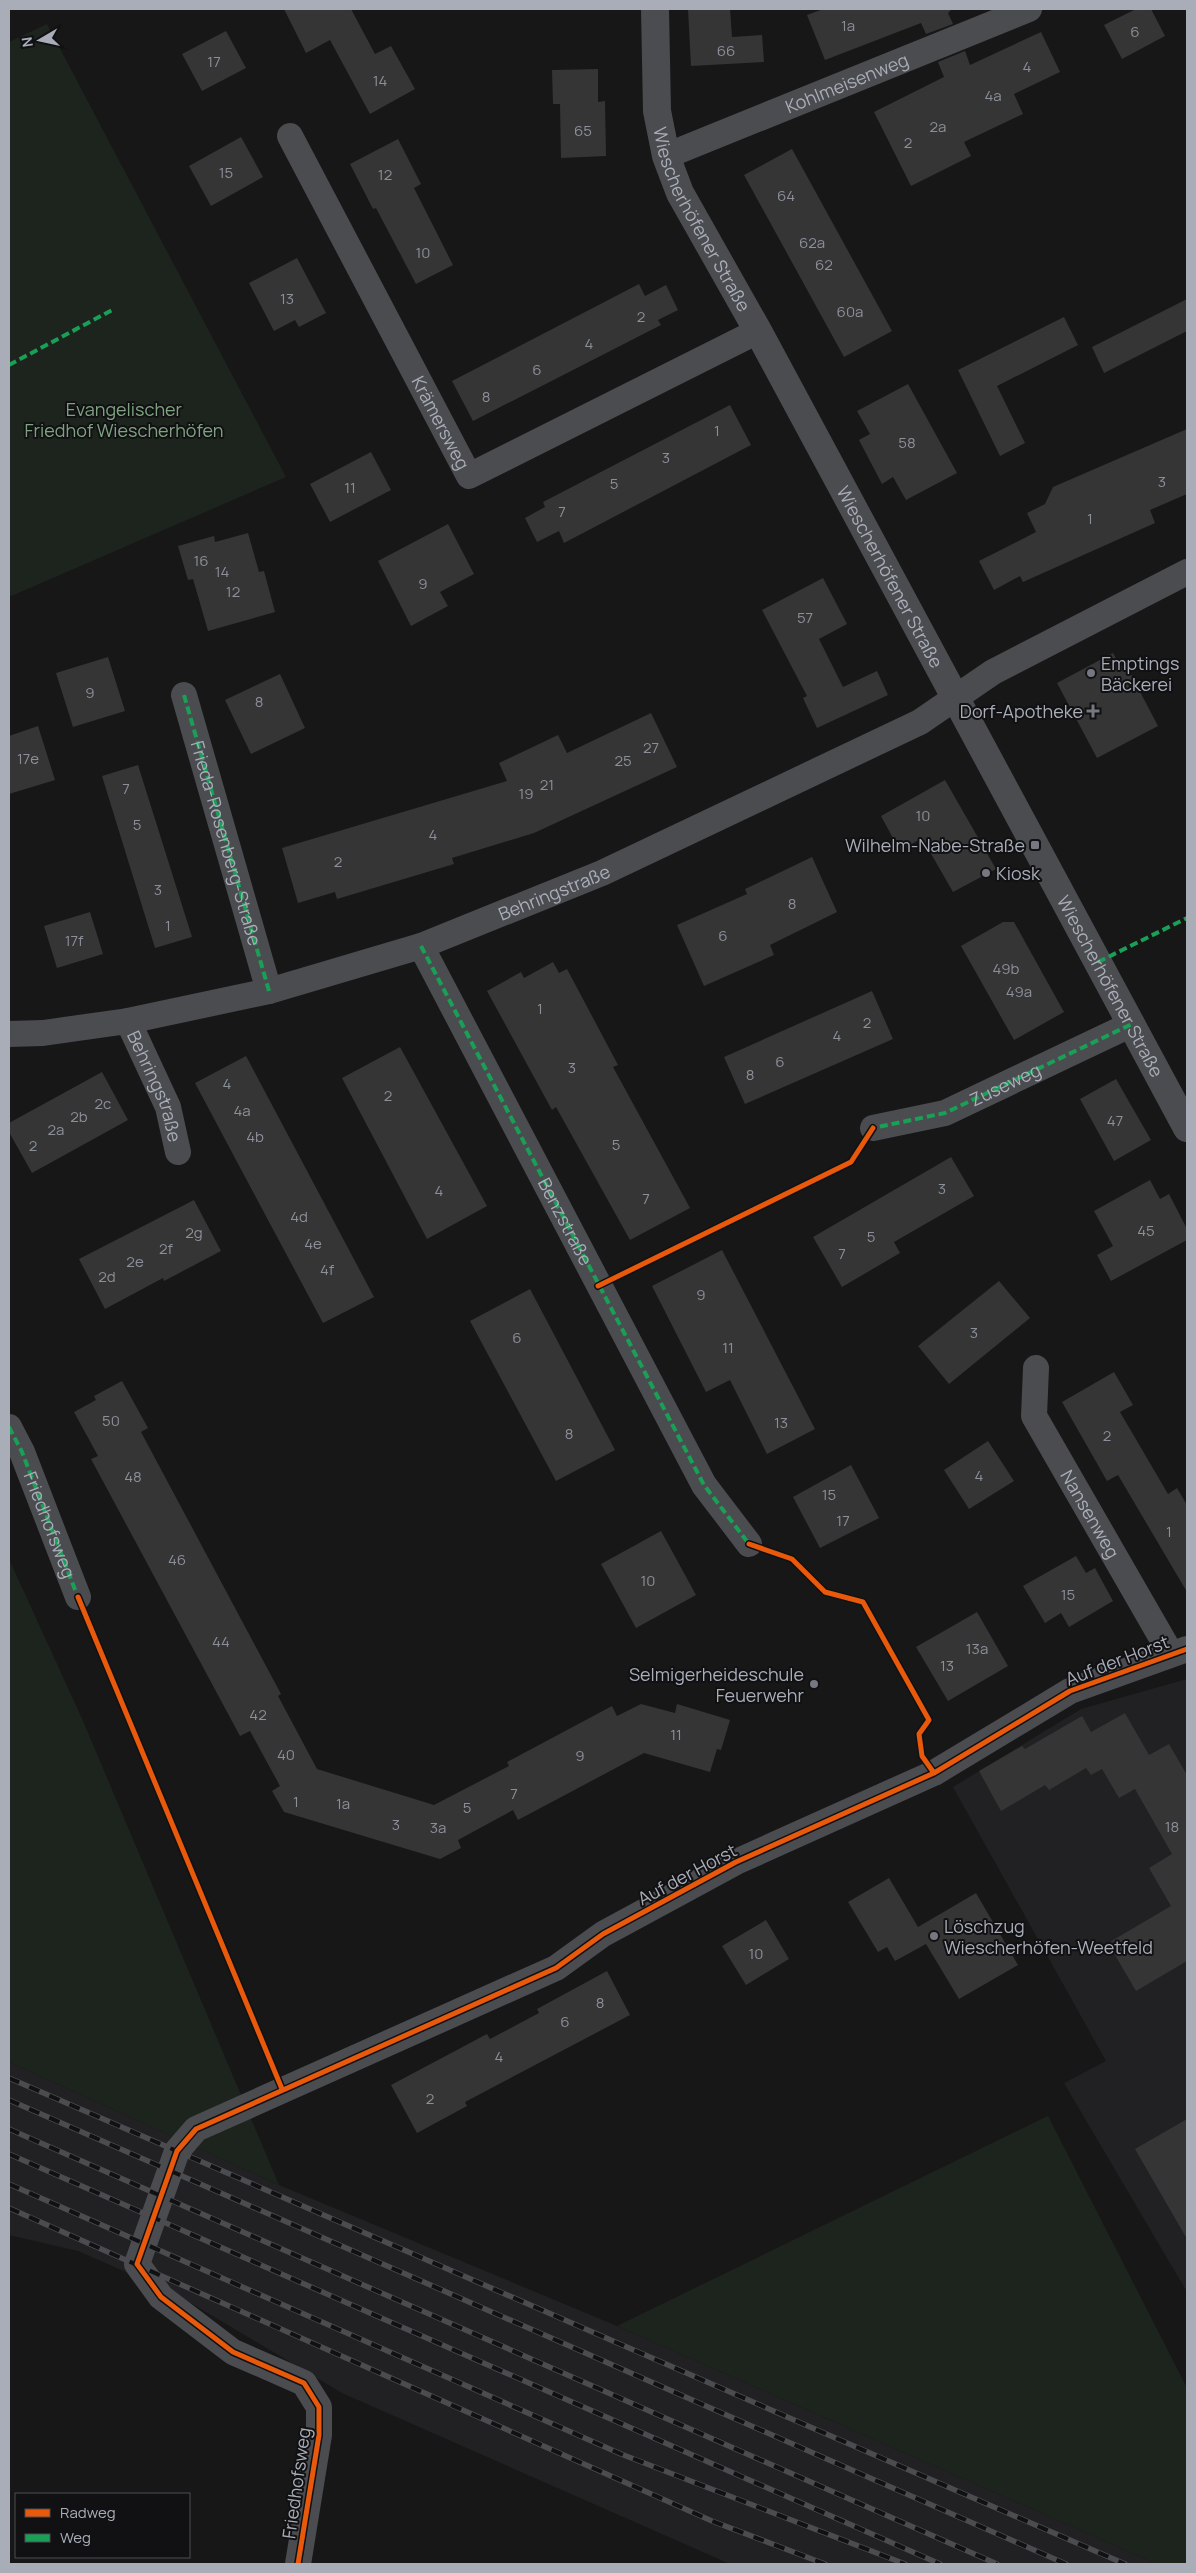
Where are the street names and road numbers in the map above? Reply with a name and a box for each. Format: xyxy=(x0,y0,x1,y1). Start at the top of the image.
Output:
street label: Kohlmeisenweg xyxy=(782,47,912,118)
street label: Wiescherhöfener Straße xyxy=(648,125,756,316)
street label: Krämersweg xyxy=(406,372,475,474)
street label: Wiescherhöfener Straße xyxy=(832,482,949,672)
street label: Frieda-Rosenberg-Straße xyxy=(186,738,267,948)
street label: Behringstraße xyxy=(495,859,614,926)
street label: Wiescherhöfener Straße xyxy=(1052,891,1169,1081)
street label: Behringstraße xyxy=(122,1027,187,1144)
street label: Zuseweg xyxy=(966,1057,1044,1112)
street label: Benzstraße xyxy=(533,1173,598,1269)
street label: Nansenweg xyxy=(1055,1465,1125,1562)
street label: Friedhofsweg xyxy=(19,1468,81,1581)
street label: Auf der Horst xyxy=(1062,1629,1172,1691)
street label: Auf der Horst xyxy=(633,1838,741,1910)
street label: Friedhofsweg xyxy=(276,2426,316,2540)

